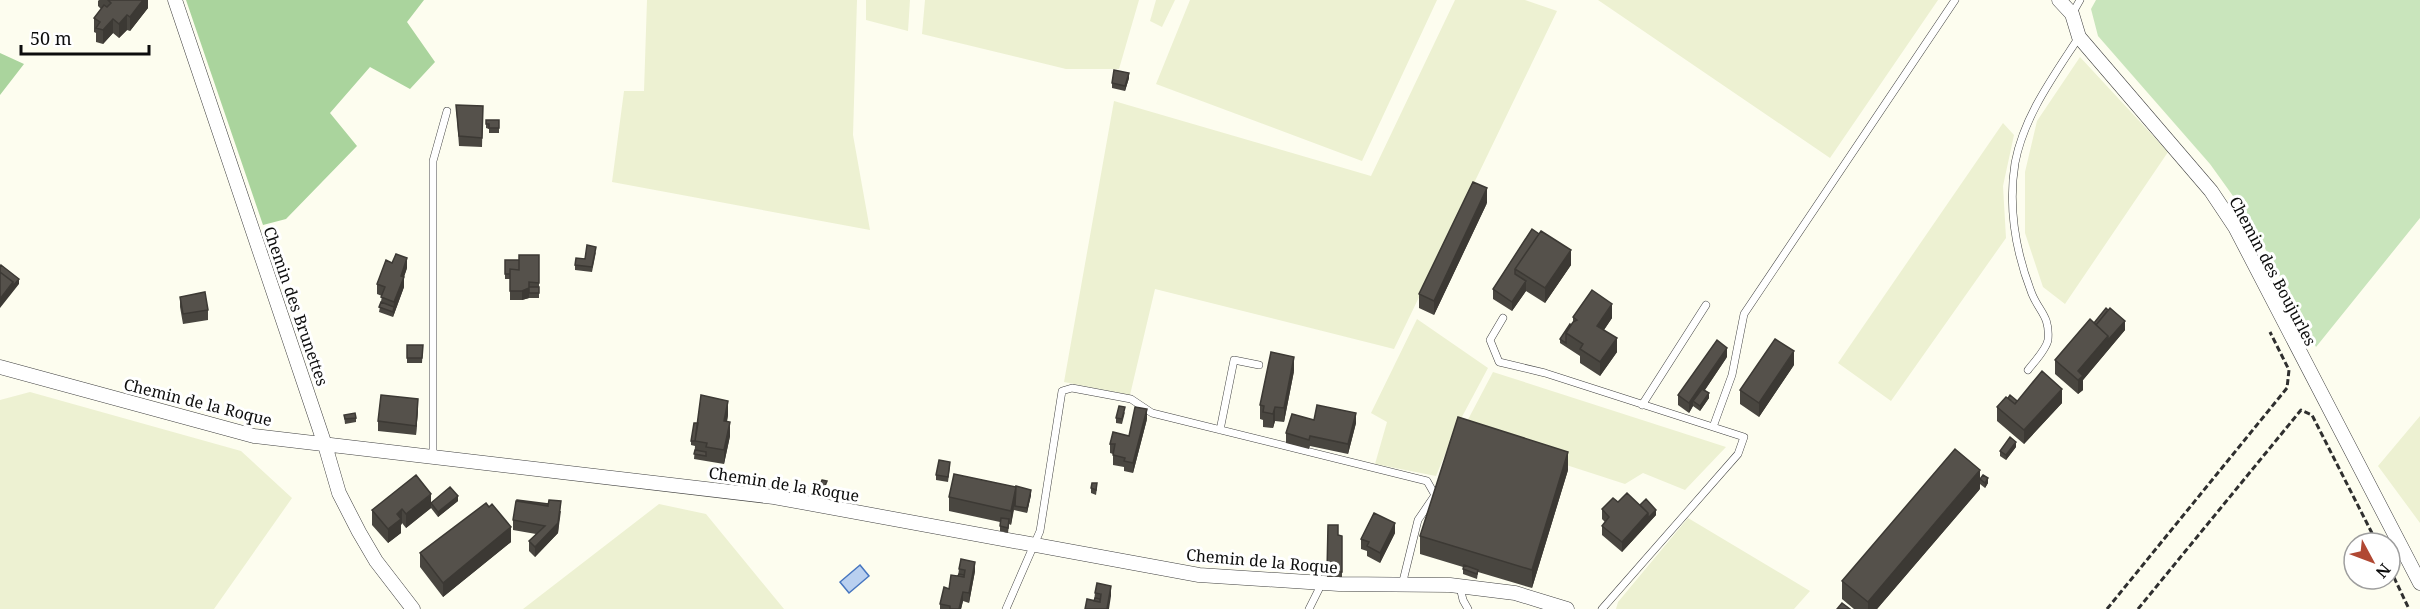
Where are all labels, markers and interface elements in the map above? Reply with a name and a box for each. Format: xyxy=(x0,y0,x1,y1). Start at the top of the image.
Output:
scale bar xyxy=(21,18,148,56)
text: 50 m xyxy=(30,26,72,50)
street label: Chemin des Boujurles xyxy=(2224,192,2322,350)
street label: Chemin des Brunettes xyxy=(258,223,334,389)
street label: Chemin de la Roque xyxy=(121,373,275,431)
street label: Chemin de la Roque xyxy=(707,461,861,507)
north arrow xyxy=(2342,531,2402,591)
street label: Chemin de la Roque xyxy=(1185,543,1339,579)
text: N xyxy=(2371,559,2396,583)

